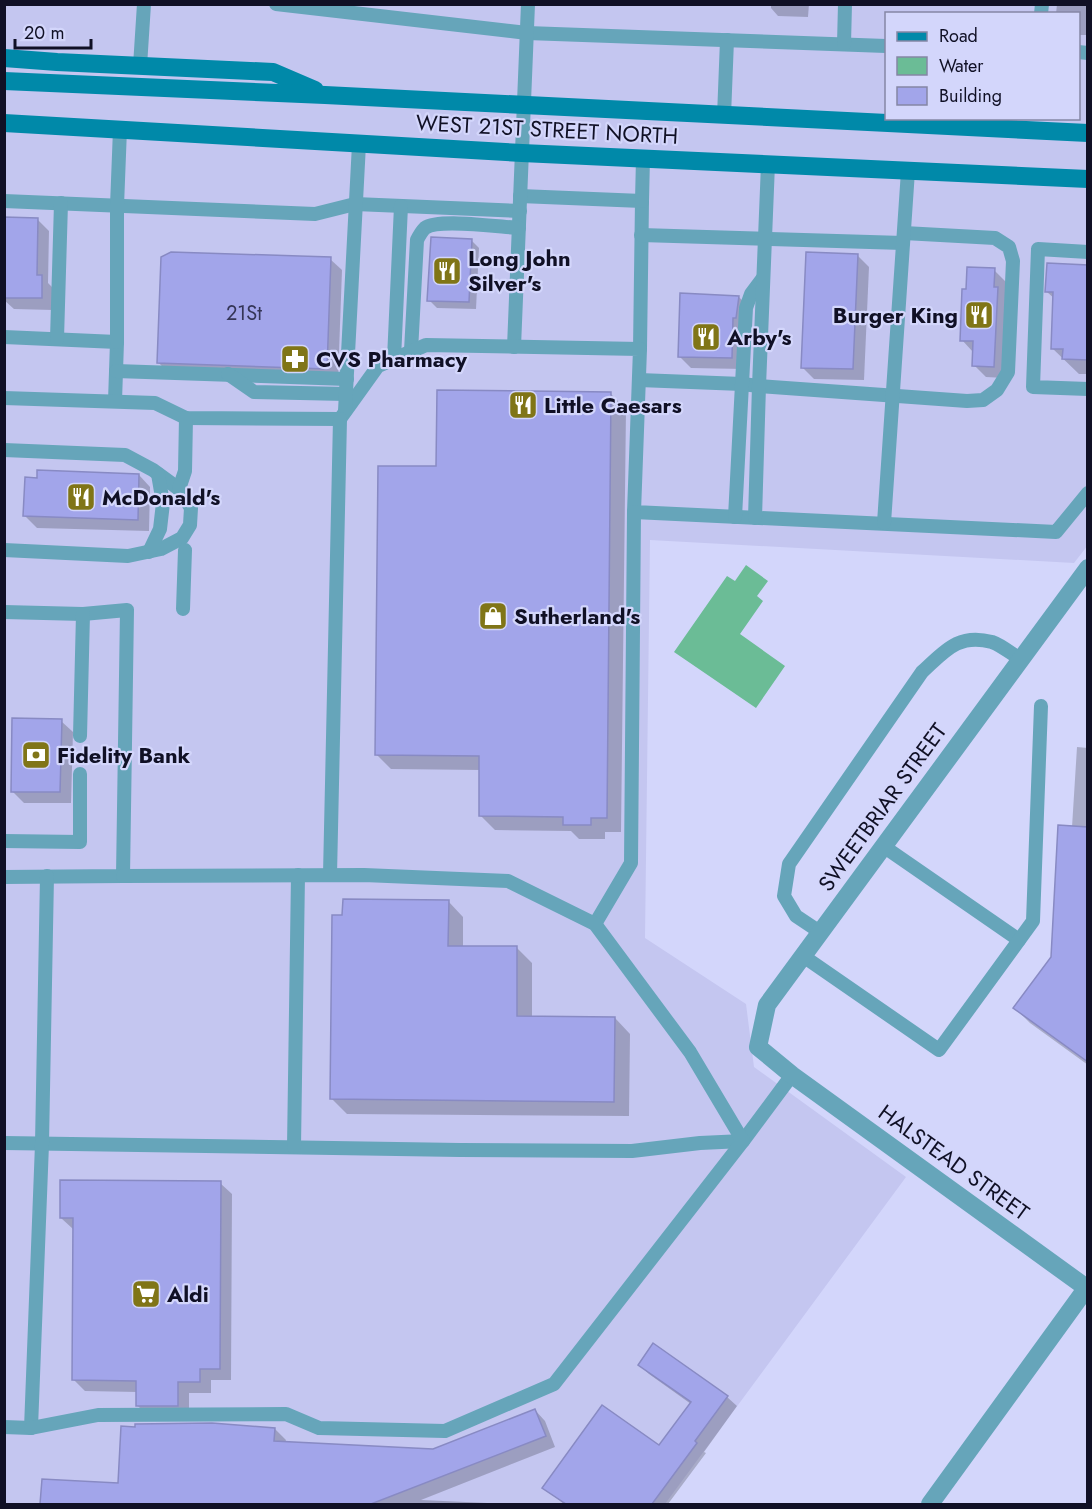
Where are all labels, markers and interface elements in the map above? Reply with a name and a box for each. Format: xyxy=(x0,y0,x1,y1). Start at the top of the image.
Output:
scale bar xyxy=(15,12,92,50)
legend xyxy=(885,12,1080,120)
text: 20 m xyxy=(24,20,64,46)
text: Road xyxy=(939,23,978,49)
text: Water xyxy=(939,53,984,79)
text: Building xyxy=(939,83,1002,109)
street label: WEST 21ST STREET NORTH xyxy=(415,106,679,152)
place label: Long John Silver's xyxy=(468,242,571,299)
restaurant icon: Long John Silver's xyxy=(431,255,463,287)
house number: 21St xyxy=(226,299,262,328)
place label: Burger King xyxy=(833,299,958,331)
restaurant icon: Burger King xyxy=(963,299,995,331)
restaurant icon: Arby's xyxy=(690,321,722,353)
place label: Arby's xyxy=(726,321,792,353)
pharmacy icon: CVS Pharmacy xyxy=(279,343,311,375)
place label: CVS Pharmacy xyxy=(316,343,468,375)
restaurant icon: Little Caesars xyxy=(507,389,539,421)
place label: Little Caesars xyxy=(544,389,682,421)
restaurant icon: McDonald's xyxy=(65,481,97,513)
place label: McDonald's xyxy=(102,481,220,513)
shop icon: Sutherland's xyxy=(477,600,509,632)
place label: Sutherland's xyxy=(514,600,640,632)
street label: SWEETBRIAR STREET xyxy=(810,716,954,898)
bank icon: Fidelity Bank xyxy=(20,739,52,771)
place label: Fidelity Bank xyxy=(57,739,191,771)
street label: HALSTEAD STREET xyxy=(872,1096,1037,1228)
supermarket icon: Aldi xyxy=(130,1278,162,1310)
place label: Aldi xyxy=(166,1278,209,1310)

